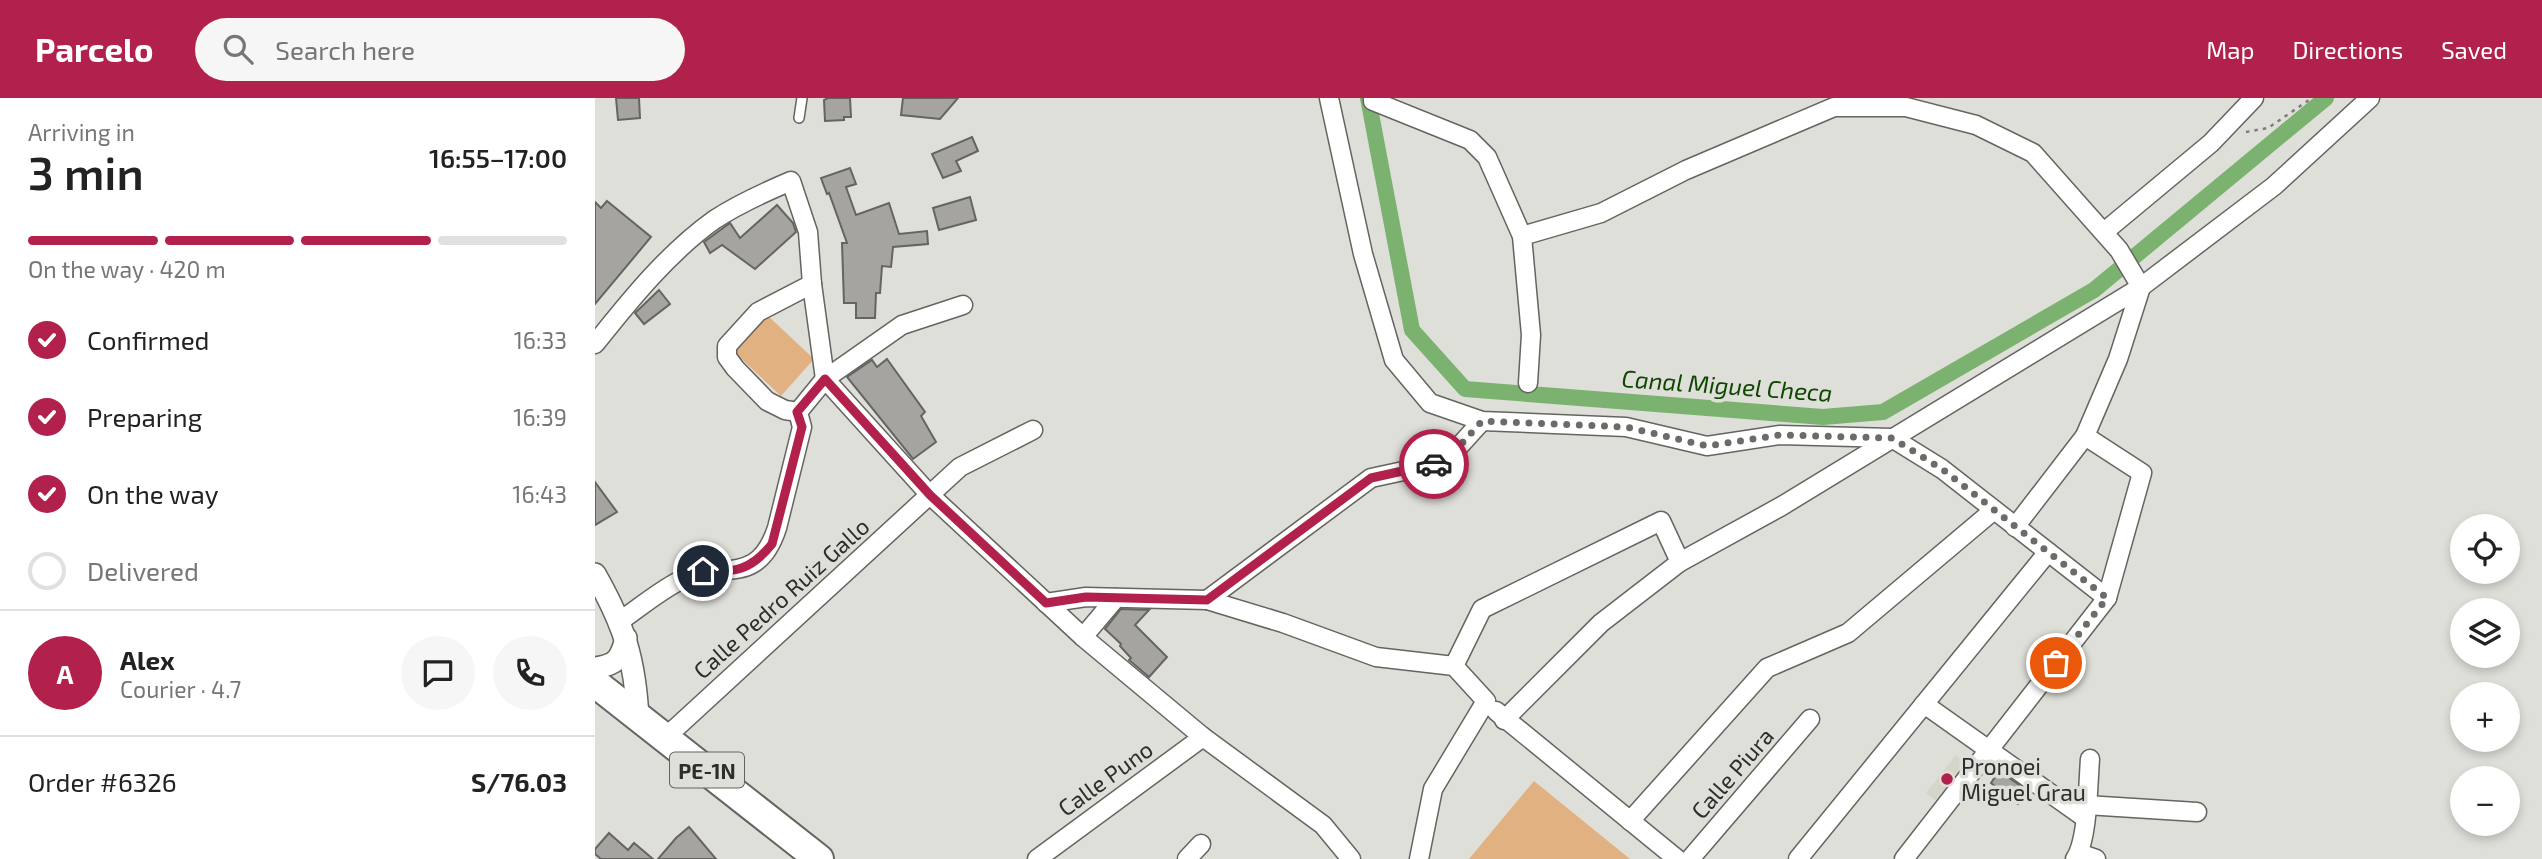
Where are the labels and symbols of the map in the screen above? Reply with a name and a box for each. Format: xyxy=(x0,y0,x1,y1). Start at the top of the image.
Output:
water label: Canal Miguel Checa xyxy=(1621,363,1833,407)
courier xyxy=(1399,429,1469,499)
street label: Calle Pedro Ruiz Gallo xyxy=(687,512,875,684)
pin xyxy=(673,541,733,601)
pin xyxy=(2026,633,2086,693)
street label: Calle Piura xyxy=(1685,722,1779,824)
street label: Calle Puno xyxy=(1052,734,1158,822)
road number: PE-1N xyxy=(670,752,744,788)
place label: Pronoei Miguel Grau xyxy=(1961,752,2086,806)
marker: Pronoei Miguel Grau xyxy=(1939,771,1955,787)

